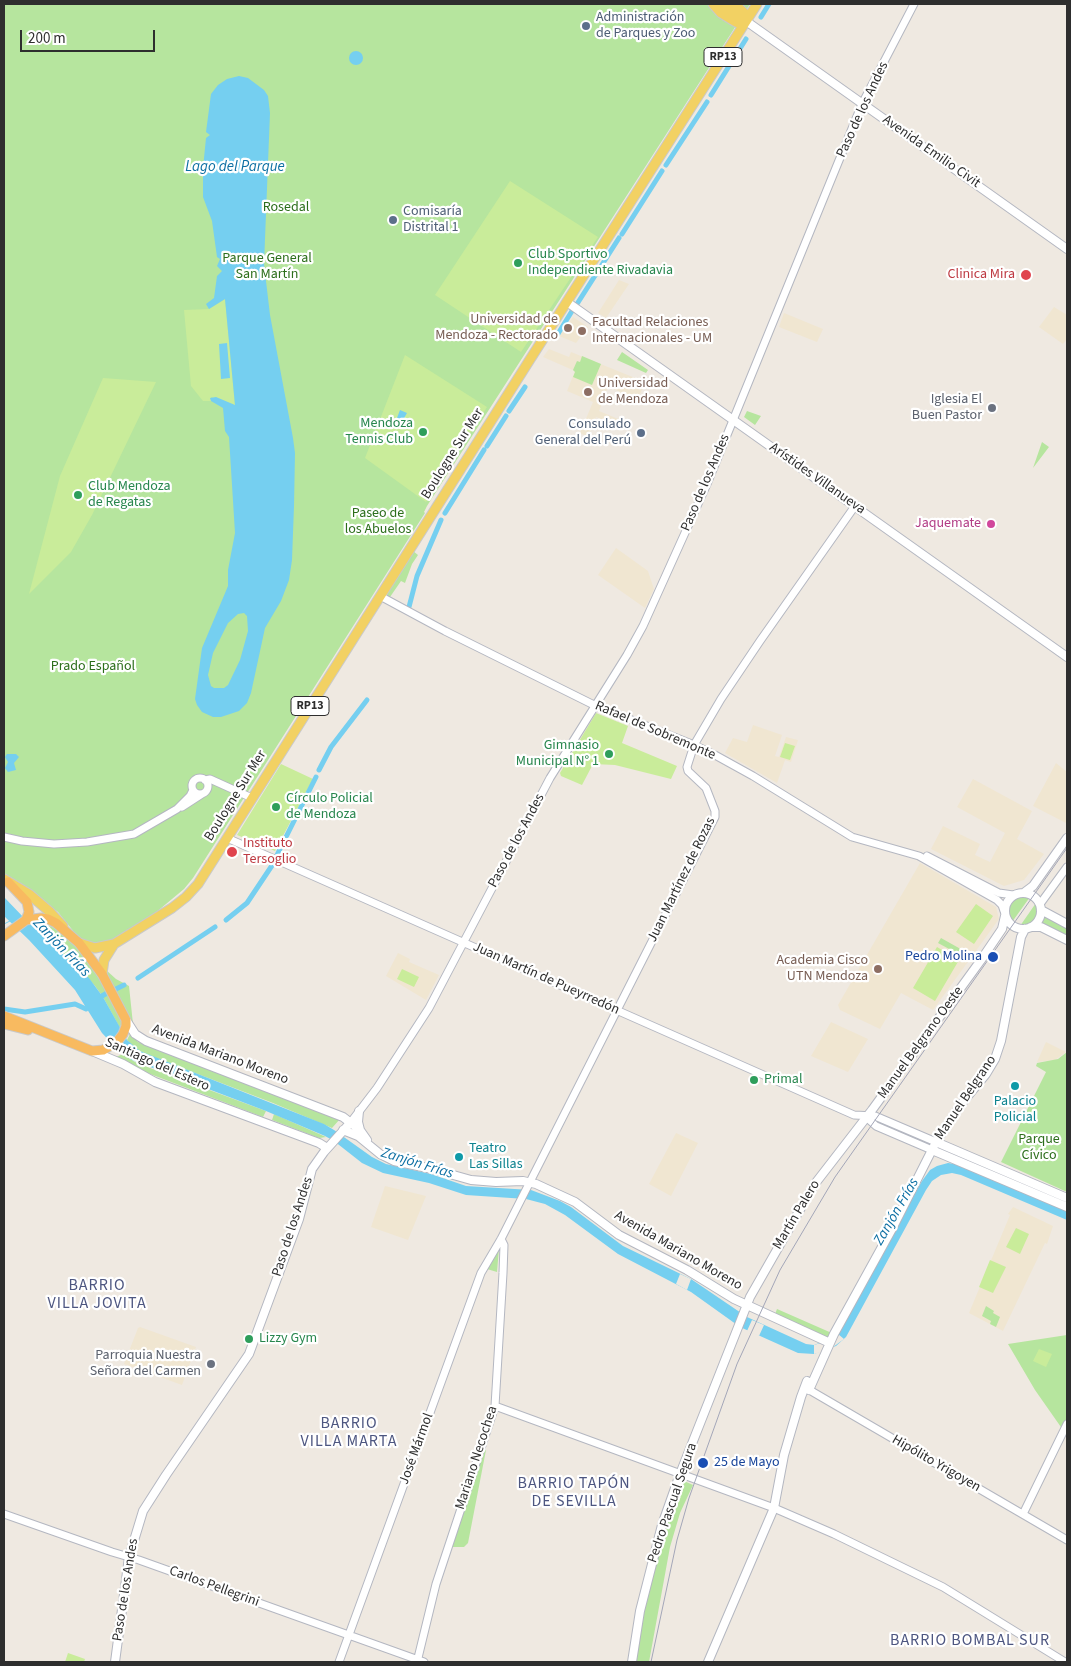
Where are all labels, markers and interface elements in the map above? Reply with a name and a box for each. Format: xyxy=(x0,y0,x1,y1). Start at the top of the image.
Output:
place label: Administración de Parques y Zoo xyxy=(596,10,695,42)
scale bar xyxy=(22,20,158,52)
marker: Administración de Parques y Zoo xyxy=(580,20,592,32)
text: 200 m xyxy=(28,28,66,49)
road number: RP13 xyxy=(704,48,742,66)
street label: Paso de los Andes xyxy=(833,59,893,161)
street label: Avenida Emilio Civit xyxy=(879,112,983,192)
water label: Lago del Parque xyxy=(185,159,285,177)
park label: Rosedal xyxy=(263,200,309,216)
place label: Comisaría Distrital 1 xyxy=(403,204,462,236)
marker: Comisaría Distrital 1 xyxy=(387,214,399,226)
place label: Club Sportivo Independiente Rivadavia xyxy=(528,247,673,280)
park label: Parque General San Martín xyxy=(222,251,312,284)
marker: Club Sportivo Independiente Rivadavia xyxy=(512,257,524,269)
place label: Clinica Mira xyxy=(948,267,1015,283)
marker: Clinica Mira xyxy=(1019,268,1033,282)
place label: Universidad de Mendoza - Rectorado xyxy=(435,312,558,344)
place label: Facultad Relaciones Internacionales - UM xyxy=(592,315,712,348)
marker: Universidad de Mendoza - Rectorado xyxy=(562,322,574,334)
marker: Facultad Relaciones Internacionales - UM xyxy=(576,325,588,337)
place label: Universidad de Mendoza xyxy=(598,376,668,408)
marker: Universidad de Mendoza xyxy=(582,386,594,398)
place label: Iglesia El Buen Pastor xyxy=(912,392,982,424)
marker: Iglesia El Buen Pastor xyxy=(986,402,998,414)
street label: Boulogne Sur Mer xyxy=(418,406,488,502)
place label: Mendoza Tennis Club xyxy=(345,416,413,448)
place label: Consulado General del Perú xyxy=(535,417,631,450)
marker: Mendoza Tennis Club xyxy=(417,426,429,438)
marker: Consulado General del Perú xyxy=(635,427,647,439)
street label: Paso de los Andes xyxy=(678,432,734,534)
street label: Arístides Villanueva xyxy=(766,440,868,518)
place label: Club Mendoza de Regatas xyxy=(88,479,170,512)
marker: Club Mendoza de Regatas xyxy=(72,489,84,501)
park label: Paseo de los Abuelos xyxy=(345,506,411,538)
place label: Jaquemate xyxy=(915,516,981,532)
marker: Jaquemate xyxy=(985,518,997,530)
park label: Prado Español xyxy=(51,659,135,675)
road number: RP13 xyxy=(291,696,329,716)
street label: Rafael de Sobremonte xyxy=(592,698,718,764)
place label: Gimnasio Municipal N° 1 xyxy=(516,738,599,770)
street label: Boulogne Sur Mer xyxy=(201,748,271,844)
marker: Gimnasio Municipal N° 1 xyxy=(603,748,615,760)
place label: Círculo Policial de Mendoza xyxy=(286,791,373,824)
street label: Paso de los Andes xyxy=(485,791,549,891)
marker: Círculo Policial de Mendoza xyxy=(270,801,282,813)
street label: Juan Martínez de Rozas xyxy=(644,815,720,945)
place label: Instituto Tersoglio xyxy=(243,836,296,869)
marker: Instituto Tersoglio xyxy=(225,845,239,859)
water label: Zanjón Frías xyxy=(29,915,93,981)
street label: Juan Martín de Pueyrredón xyxy=(470,939,622,1019)
place label: Pedro Molina xyxy=(905,949,982,965)
marker: Pedro Molina xyxy=(986,950,1000,964)
place label: Academia Cisco UTN Mendoza xyxy=(776,953,868,986)
marker: Academia Cisco UTN Mendoza xyxy=(872,963,884,975)
street label: Manuel Belgrano Oeste xyxy=(875,984,967,1102)
street label: Avenida Mariano Moreno xyxy=(149,1021,291,1089)
street label: Santiago del Estero xyxy=(102,1034,212,1096)
street label: Manuel Belgrano xyxy=(932,1052,1000,1144)
place label: Primal xyxy=(764,1072,802,1088)
marker: Primal xyxy=(748,1074,760,1086)
marker: Palacio Policial xyxy=(1009,1080,1021,1092)
place label: Palacio Policial xyxy=(994,1094,1036,1126)
park label: Parque Cívico xyxy=(1018,1132,1060,1164)
place label: Teatro Las Sillas xyxy=(469,1141,523,1174)
water label: Zanjón Frías xyxy=(379,1144,455,1184)
marker: Teatro Las Sillas xyxy=(453,1151,465,1163)
street label: Paso de los Andes xyxy=(269,1175,317,1279)
water label: Zanjón Frías xyxy=(870,1175,924,1249)
street label: Martín Palero xyxy=(770,1177,824,1253)
street label: Avenida Mariano Moreno xyxy=(611,1207,745,1295)
district label: BARRIO VILLA JOVITA xyxy=(46,1276,148,1314)
place label: Lizzy Gym xyxy=(259,1331,317,1347)
marker: Lizzy Gym xyxy=(243,1333,255,1345)
place label: Parroquia Nuestra Señora del Carmen xyxy=(90,1348,201,1380)
marker: Parroquia Nuestra Señora del Carmen xyxy=(205,1358,217,1370)
street label: Mariano Necochea xyxy=(452,1404,502,1512)
street label: José Mármol xyxy=(396,1411,438,1487)
district label: BARRIO VILLA MARTA xyxy=(299,1414,399,1452)
street label: Hipólito Yrigoyen xyxy=(889,1432,983,1496)
street label: Pedro Pascual Segura xyxy=(645,1441,701,1565)
place label: 25 de Mayo xyxy=(714,1455,780,1471)
marker: 25 de Mayo xyxy=(696,1456,710,1470)
district label: BARRIO TAPÓN DE SEVILLA xyxy=(516,1474,632,1512)
street label: Paso de los Andes xyxy=(110,1537,142,1643)
street label: Carlos Pellegrini xyxy=(167,1563,261,1611)
district label: BARRIO BOMBAL SUR xyxy=(888,1631,1052,1651)

